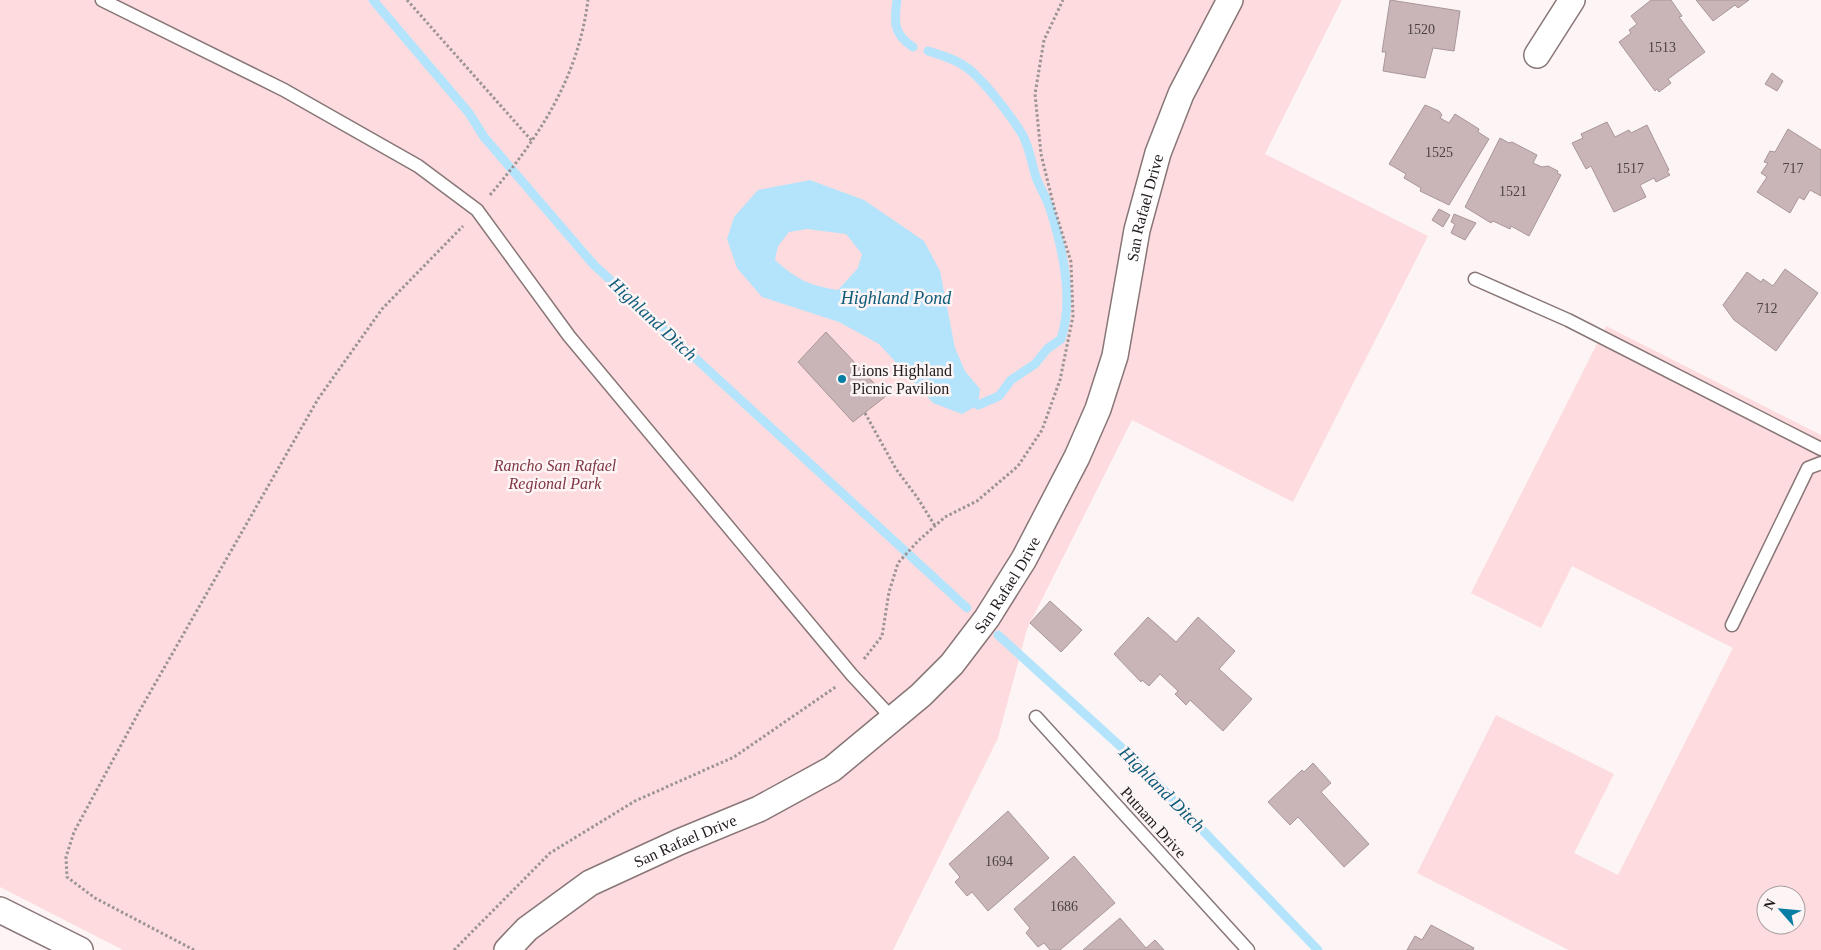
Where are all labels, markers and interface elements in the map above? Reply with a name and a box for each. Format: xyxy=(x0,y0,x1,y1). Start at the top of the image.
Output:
house number: 1520 xyxy=(1407,22,1435,37)
house number: 1513 xyxy=(1648,40,1676,55)
house number: 1525 xyxy=(1425,145,1453,160)
street label: San Rafael Drive xyxy=(1124,152,1166,263)
house number: 1517 xyxy=(1616,161,1644,176)
house number: 717 xyxy=(1783,161,1804,176)
house number: 1521 xyxy=(1499,184,1527,199)
water label: Highland Ditch xyxy=(604,273,701,365)
water label: Highland Pond xyxy=(840,288,952,308)
house number: 712 xyxy=(1757,301,1778,316)
place label: Lions Highland Picnic Pavilion xyxy=(852,362,952,397)
marker: Lions Highland Picnic Pavilion xyxy=(836,373,848,385)
park label: Rancho San Rafael Regional Park xyxy=(493,457,617,493)
street label: San Rafael Drive xyxy=(971,534,1043,636)
water label: Highland Ditch xyxy=(1114,741,1209,836)
street label: Putnam Drive xyxy=(1117,783,1190,861)
street label: San Rafael Drive xyxy=(631,811,739,871)
house number: 1694 xyxy=(985,854,1013,869)
north arrow xyxy=(1756,885,1806,935)
text: N xyxy=(1761,896,1779,912)
house number: 1686 xyxy=(1050,899,1078,914)

